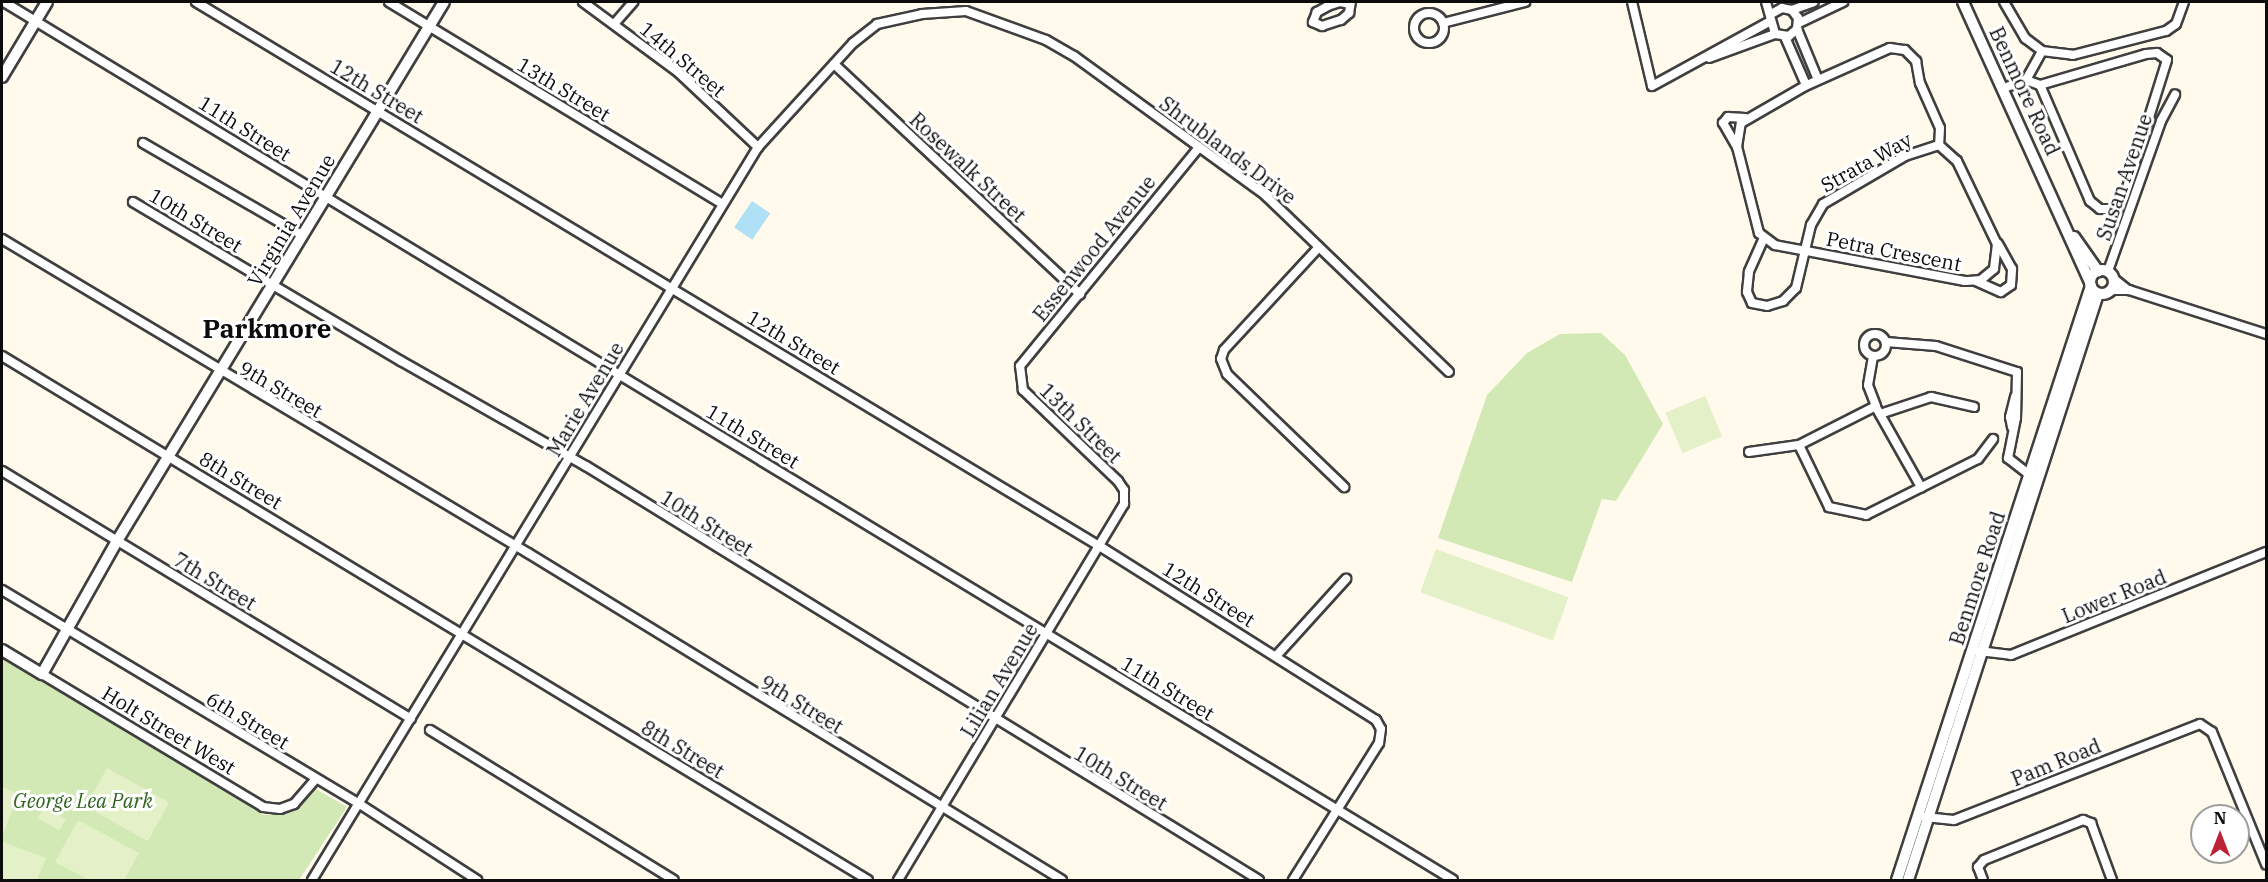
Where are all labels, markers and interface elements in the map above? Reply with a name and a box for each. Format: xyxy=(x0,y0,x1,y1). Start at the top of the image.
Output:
street label: 14th Street xyxy=(635,16,731,102)
street label: Benmore Road xyxy=(1985,23,2065,159)
street label: 13th Street xyxy=(513,52,615,126)
street label: 12th Street xyxy=(326,54,428,128)
street label: 11th Street xyxy=(194,90,296,166)
street label: Shrublands Drive xyxy=(1155,91,1301,209)
street label: Rosewalk Street xyxy=(905,107,1031,227)
street label: Susan Avenue xyxy=(2091,110,2157,244)
street label: Strata Way xyxy=(1816,127,1916,197)
street label: Virginia Avenue xyxy=(242,149,340,291)
street label: Essenwood Avenue xyxy=(1028,170,1160,326)
street label: 10th Street xyxy=(145,183,247,257)
street label: Petra Crescent xyxy=(1824,226,1964,276)
street label: 12th Street xyxy=(743,305,845,379)
district label: Parkmore xyxy=(202,313,332,345)
street label: Marie Avenue xyxy=(541,337,629,461)
street label: 9th Street xyxy=(235,356,327,422)
street label: 13th Street xyxy=(1035,378,1127,468)
street label: 11th Street xyxy=(702,399,804,473)
street label: 8th Street xyxy=(195,446,287,514)
street label: 10th Street xyxy=(656,485,758,561)
street label: Benmore Road xyxy=(1944,508,2010,648)
street label: 7th Street xyxy=(169,547,261,615)
street label: 12th Street xyxy=(1158,556,1260,632)
street label: Lower Road xyxy=(2058,564,2170,628)
street label: Lilian Avenue xyxy=(955,618,1043,742)
street label: 11th Street xyxy=(1117,651,1219,725)
street label: 9th Street xyxy=(756,670,848,738)
street label: Holt Street West xyxy=(98,681,240,779)
street label: 6th Street xyxy=(202,686,294,754)
street label: 8th Street xyxy=(637,715,729,783)
street label: Pam Road xyxy=(2008,733,2104,791)
street label: 10th Street xyxy=(1070,741,1172,815)
park label: George Lea Park xyxy=(13,788,153,812)
north arrow xyxy=(2190,804,2250,864)
text: N xyxy=(2214,808,2226,828)

